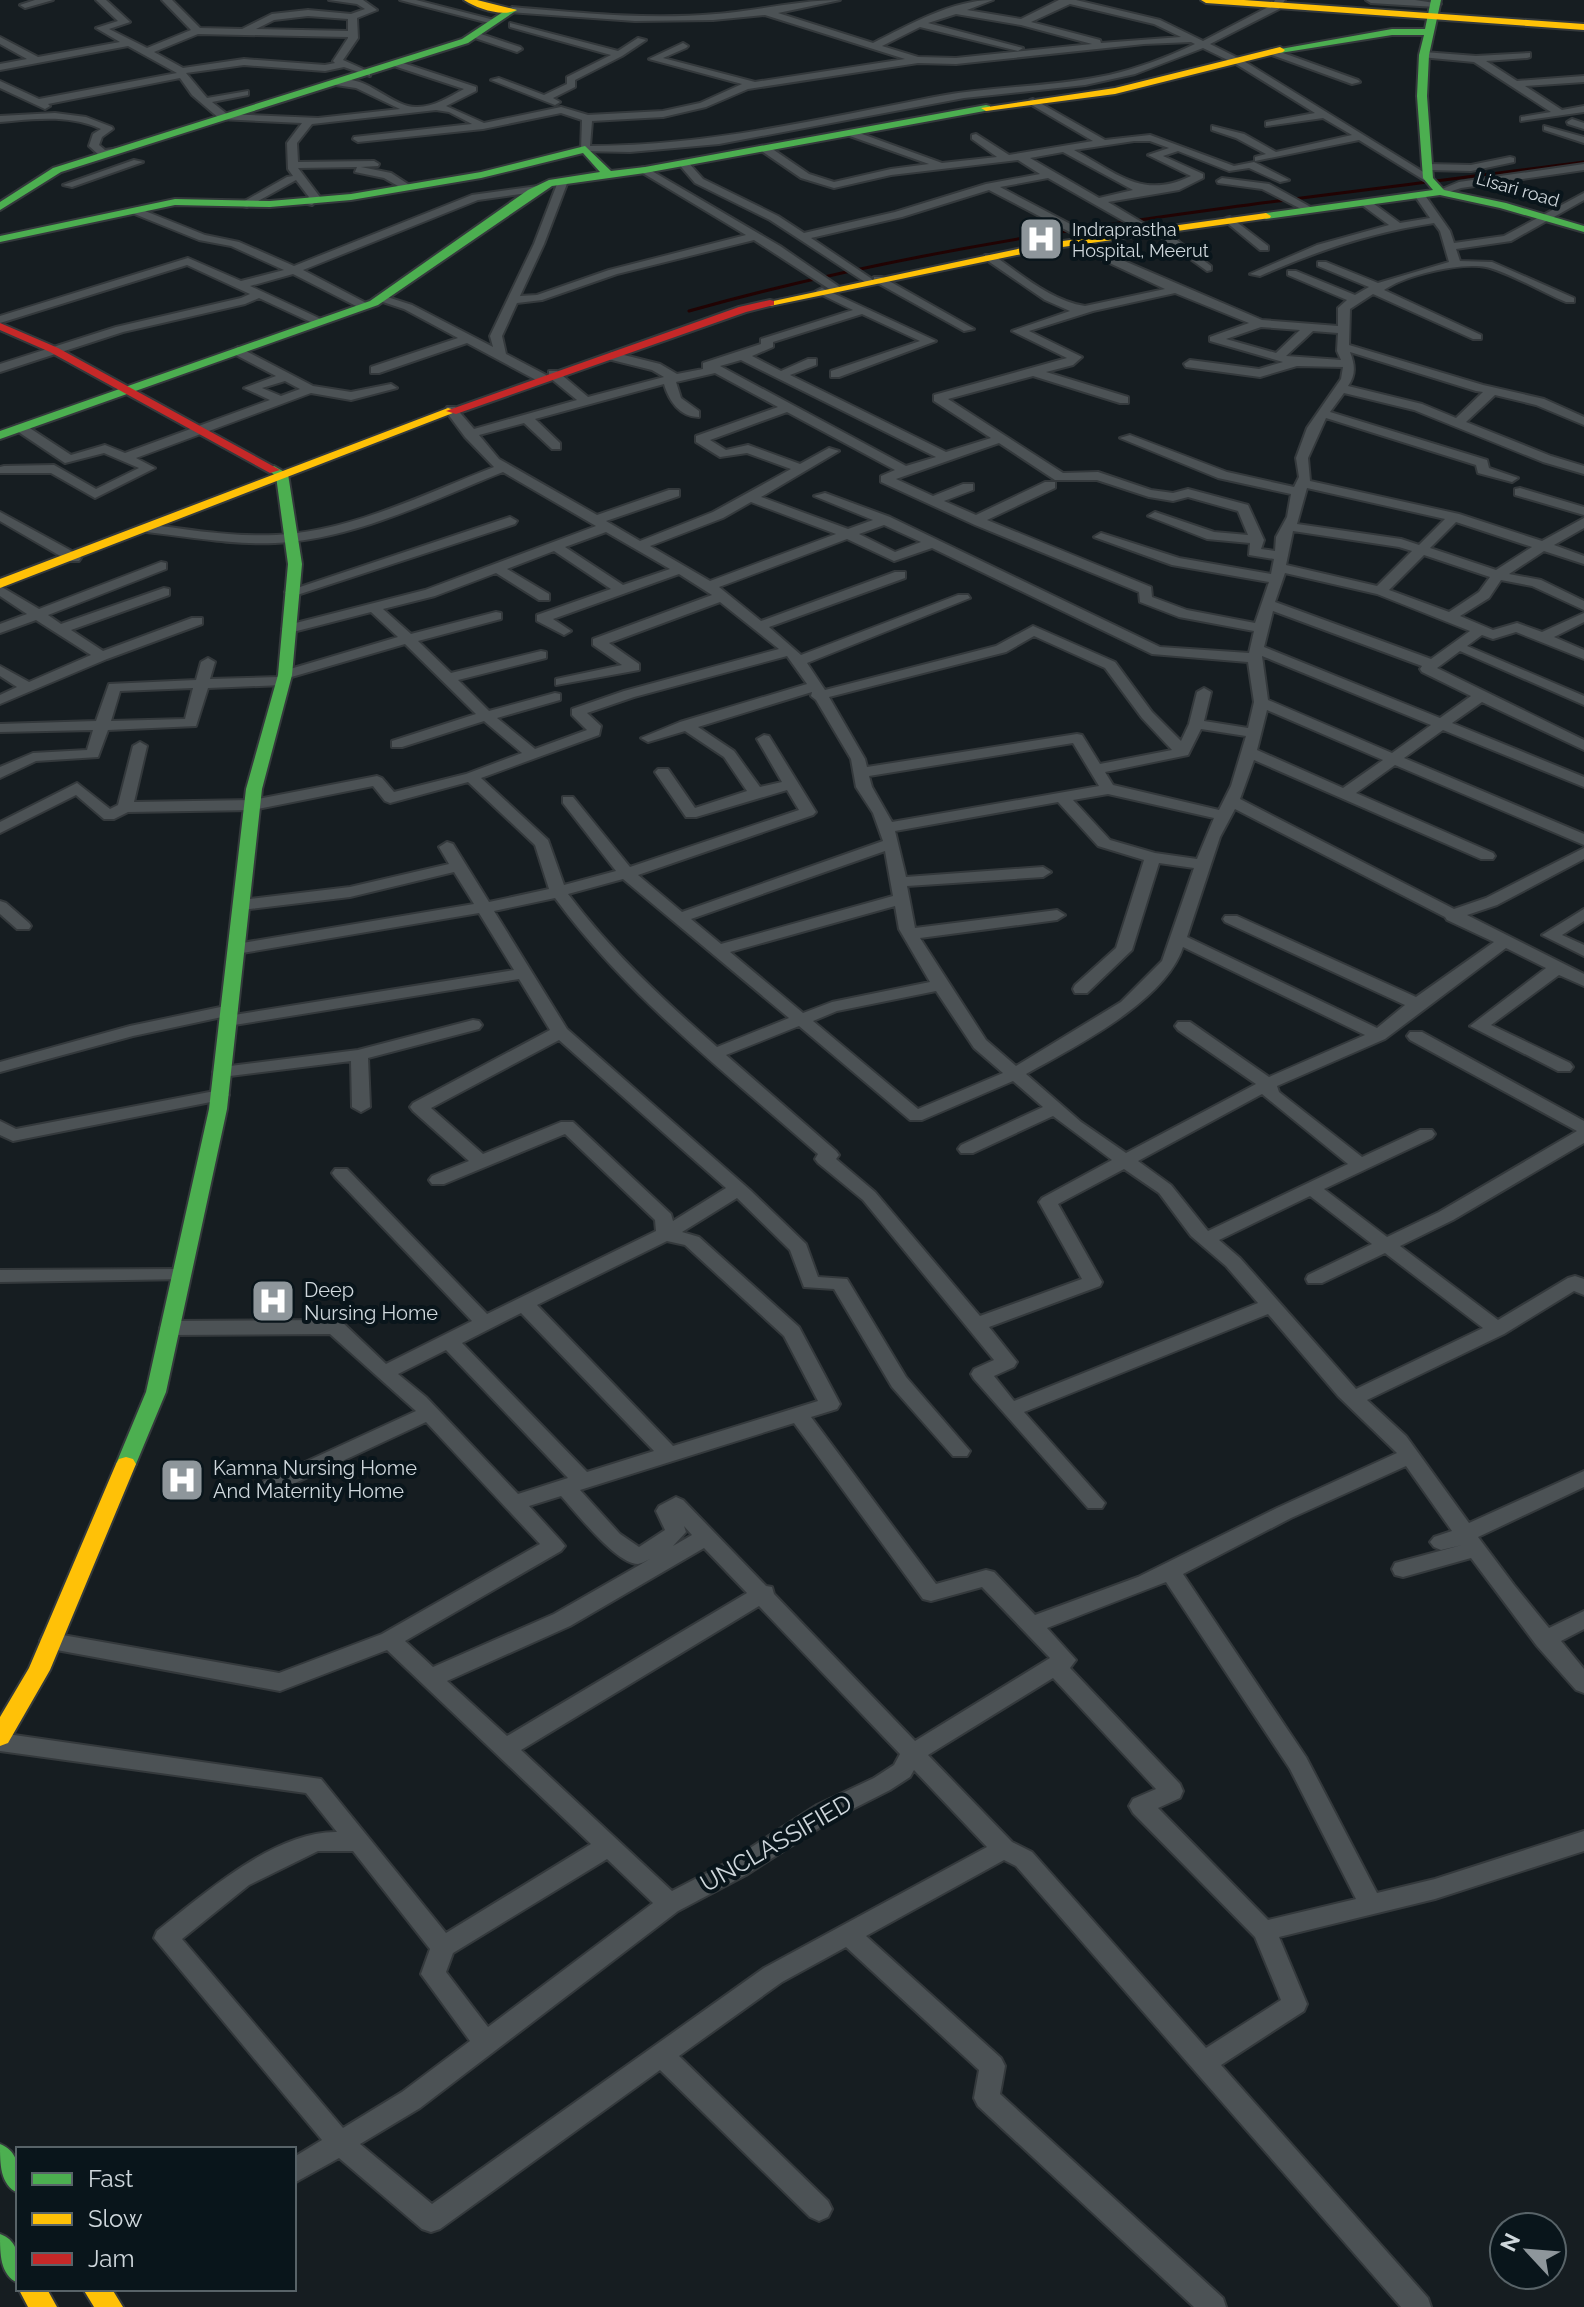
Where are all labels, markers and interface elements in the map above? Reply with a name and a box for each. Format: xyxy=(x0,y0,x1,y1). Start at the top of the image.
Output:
street label: Lisari road xyxy=(1474,167,1562,211)
hospital icon: Indraprastha Hospital, Meerut xyxy=(1017,215,1065,263)
place label: Indraprastha Hospital, Meerut xyxy=(1072,219,1209,261)
hospital icon: Deep Nursing Home xyxy=(249,1277,297,1325)
place label: Deep Nursing Home xyxy=(304,1278,438,1325)
hospital icon: Kamna Nursing Home And Maternity Home xyxy=(158,1456,206,1504)
place label: Kamna Nursing Home And Maternity Home xyxy=(213,1456,417,1503)
street label: UNCLASSIFIED xyxy=(695,1788,857,1898)
legend xyxy=(16,2147,296,2291)
text: Fast xyxy=(88,2164,133,2193)
text: Slow xyxy=(88,2204,143,2233)
north arrow xyxy=(1488,2211,1568,2291)
text: N xyxy=(1495,2229,1525,2255)
text: Jam xyxy=(88,2244,134,2273)

